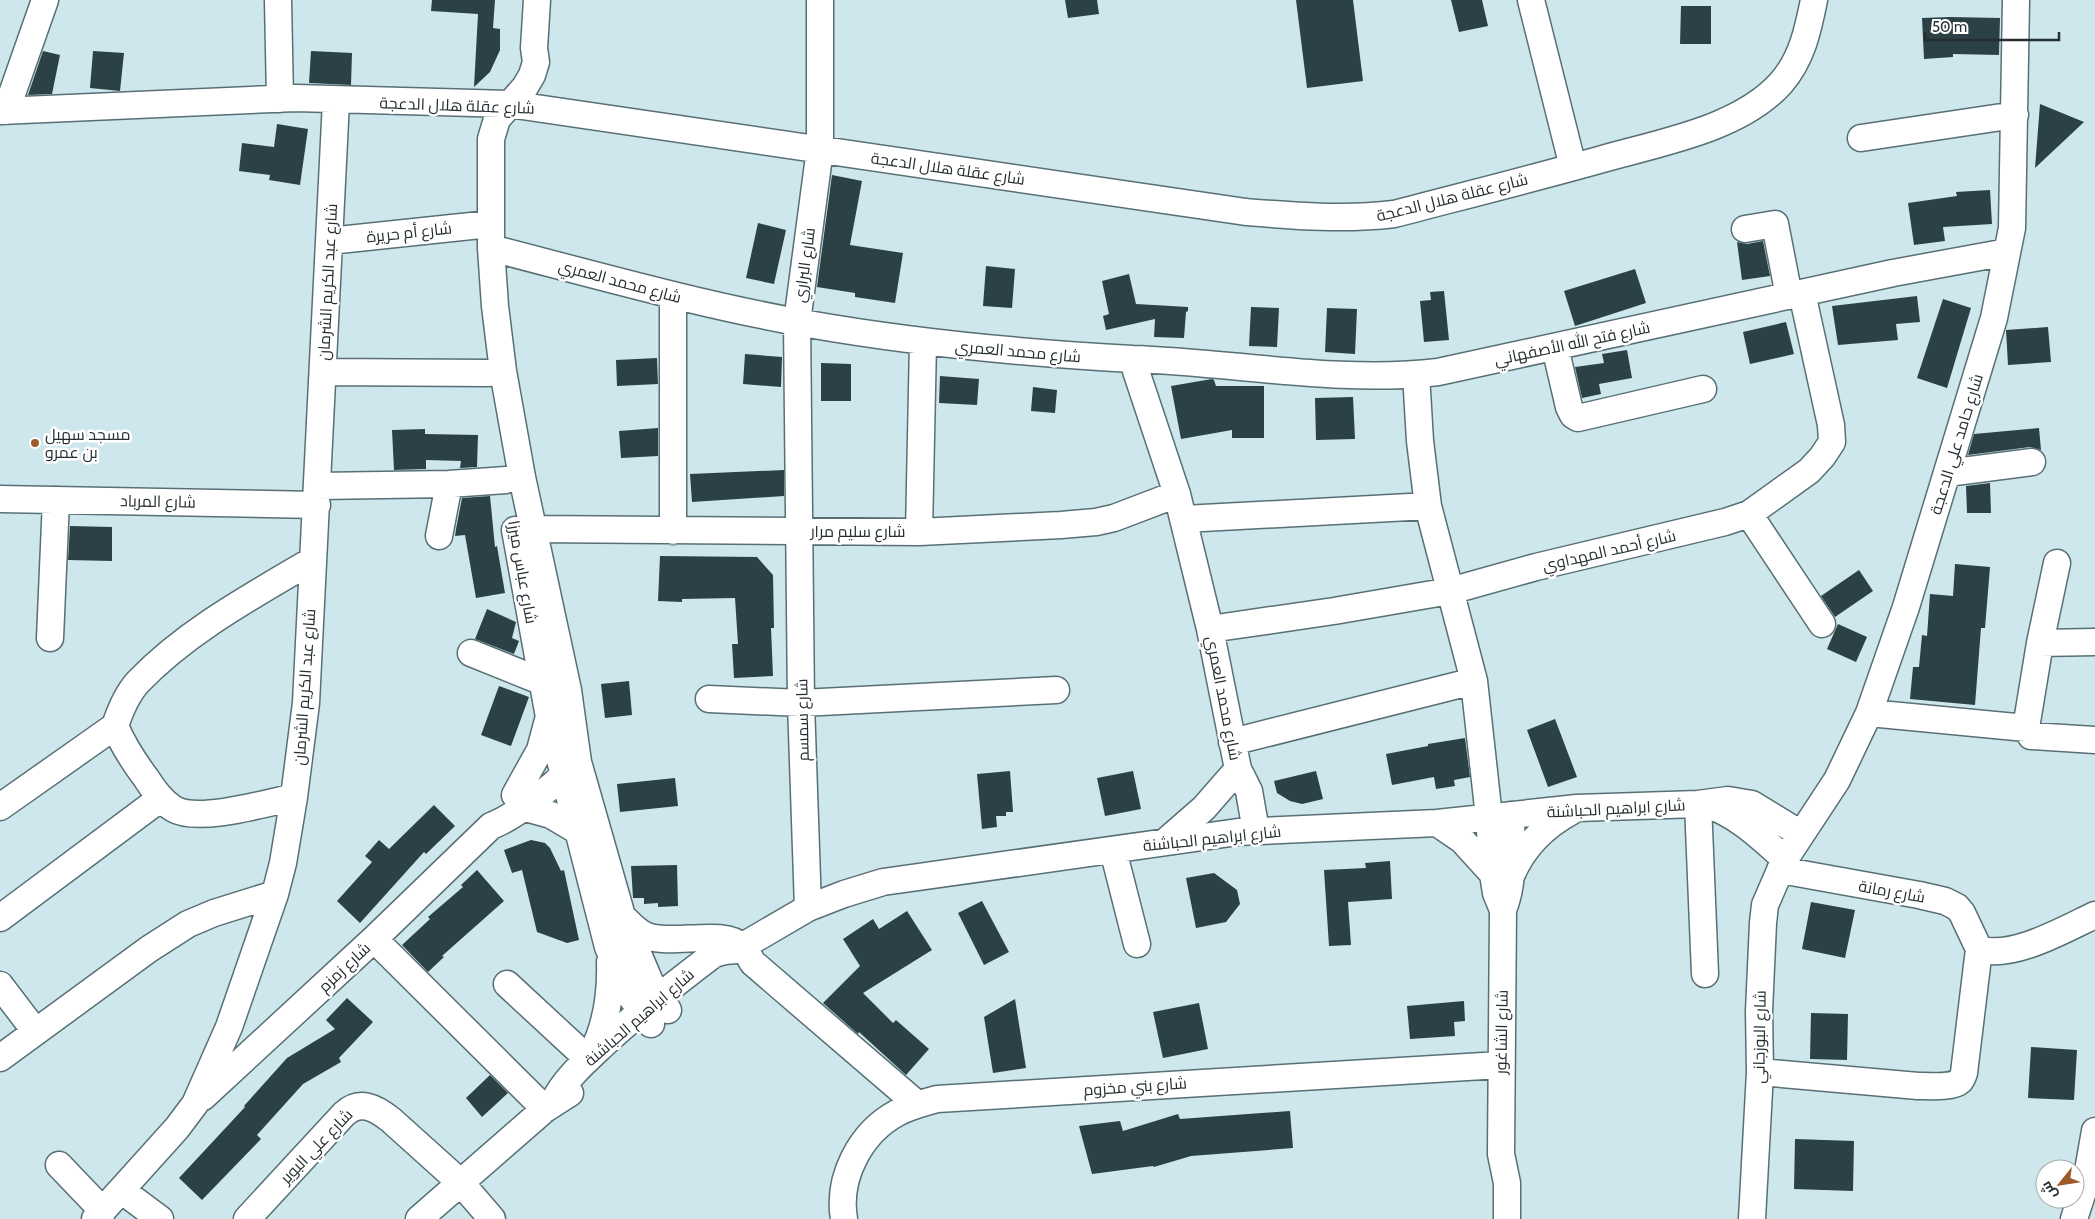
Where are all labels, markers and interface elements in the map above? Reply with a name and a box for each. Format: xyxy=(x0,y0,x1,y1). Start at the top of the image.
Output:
scale bar xyxy=(1925,10,2059,42)
text: 50 m xyxy=(1932,18,1967,36)
street label: شارع عقلة هلال الدعجة xyxy=(379,93,535,120)
street label: شارع عقلة هلال الدعجة xyxy=(869,148,1026,191)
street label: شارع عقلة هلال الدعجة xyxy=(1374,169,1530,227)
street label: شارع عبد الكريم الشرمان xyxy=(314,203,343,361)
street label: شارع أم حريرة xyxy=(365,219,453,248)
street label: شارع البراري xyxy=(790,226,823,304)
street label: شارع محمد العمري xyxy=(555,256,683,311)
street label: شارع فتح الله الأصفهاني xyxy=(1492,317,1653,373)
street label: شارع محمد العمري xyxy=(954,337,1082,370)
street label: شارع حامد علي الدعجة xyxy=(1926,371,1991,518)
place label: مسجد سهيل بن عمرو xyxy=(45,425,131,463)
marker: مسجد سهيل بن عمرو xyxy=(29,437,41,449)
street label: شارع المرباد xyxy=(120,491,196,514)
street label: شارع عباس ميرزا xyxy=(502,519,541,626)
street label: شارع سليم مرار xyxy=(809,522,906,543)
street label: شارع أحمد المهداوي xyxy=(1540,526,1679,579)
street label: شارع عبد الكريم الشرمان xyxy=(290,608,321,766)
street label: شارع محمد العمري xyxy=(1198,634,1245,763)
street label: شارع سمسم xyxy=(792,678,815,762)
street label: شارع ابراهيم الحباشنة xyxy=(1546,795,1686,824)
street label: شارع ابراهيم الحباشنة xyxy=(1142,822,1282,857)
street label: شارع رمانة xyxy=(1857,876,1927,909)
street label: شارع زمزم xyxy=(314,939,376,998)
street label: شارع ابراهيم الحباشنة xyxy=(581,965,699,1072)
street label: شارع الشاغور xyxy=(1491,989,1514,1076)
street label: شارع البوزجاني xyxy=(1749,990,1774,1084)
street label: شارع بني مخزوم xyxy=(1083,1073,1188,1104)
street label: شارع علي البوير xyxy=(275,1105,359,1191)
north arrow xyxy=(2035,1159,2085,1209)
text: ش xyxy=(2036,1178,2061,1203)

